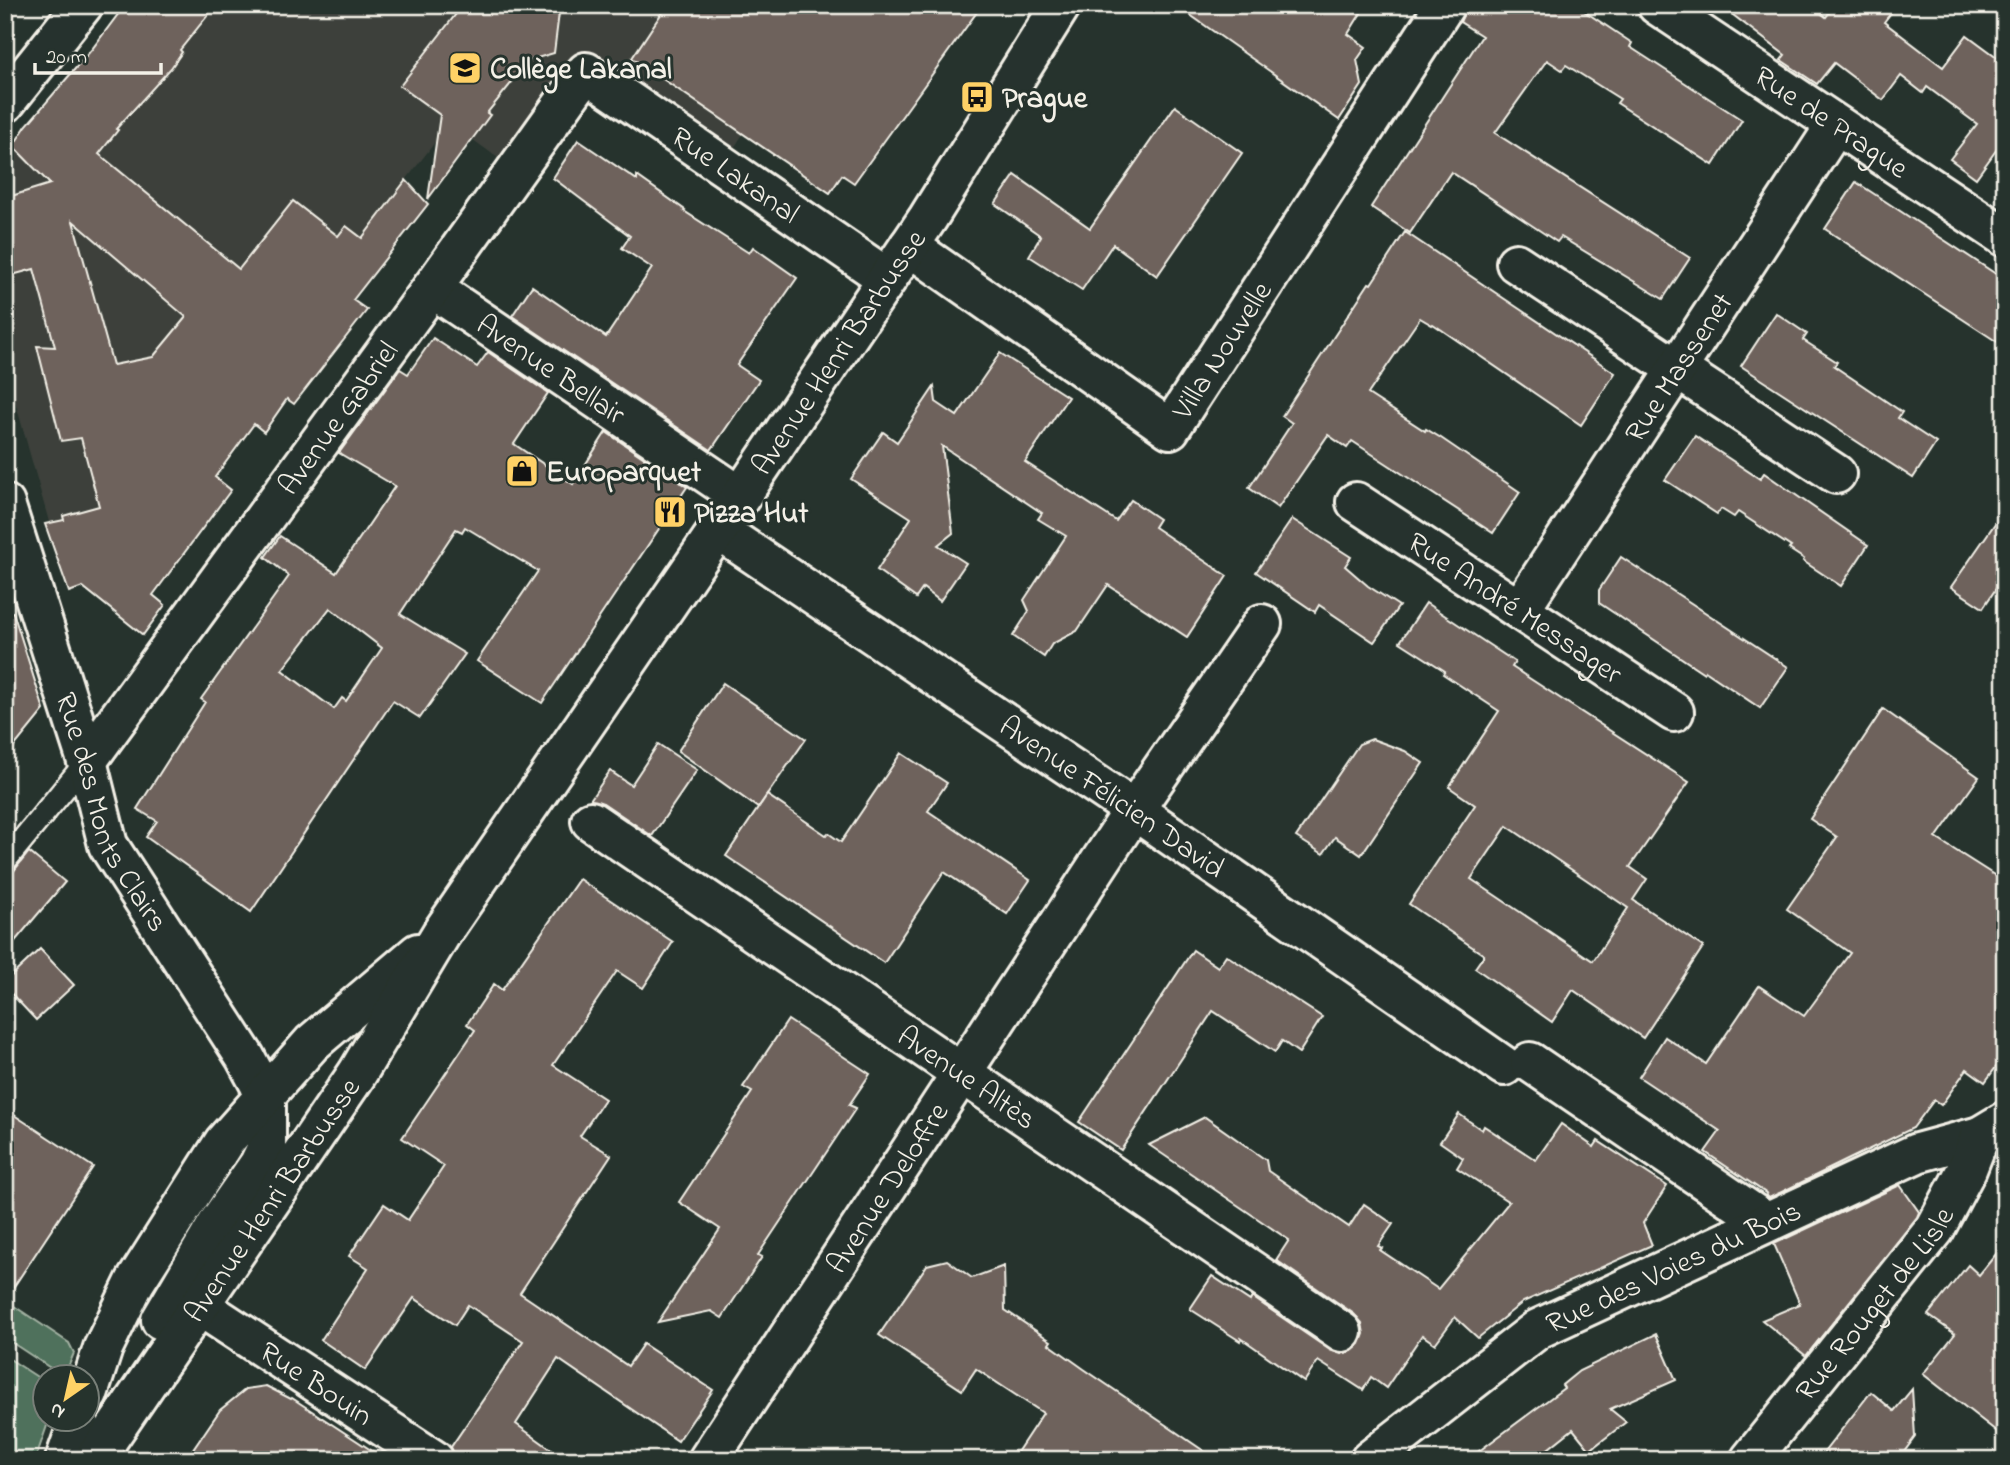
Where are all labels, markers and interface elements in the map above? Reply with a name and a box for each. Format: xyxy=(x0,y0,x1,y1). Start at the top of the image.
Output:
scale bar xyxy=(35,32,161,76)
text: 20 m xyxy=(46,43,87,73)
school or university icon: Collège Lakanal xyxy=(446,49,484,87)
place label: Collège Lakanal xyxy=(490,49,672,94)
street label: Rue de Prague xyxy=(1744,56,1917,192)
bus stop icon: Prague xyxy=(958,78,996,116)
place label: Prague xyxy=(1002,78,1089,123)
street label: Rue Lakanal xyxy=(661,117,807,237)
street label: Avenue Henri Barbusse xyxy=(742,221,939,485)
street label: Villa Nouvelle xyxy=(1162,273,1285,430)
street label: Rue Massenet xyxy=(1615,285,1746,452)
street label: Avenue Bellair xyxy=(466,305,634,438)
street label: Avenue Gabriel xyxy=(269,333,411,506)
shop icon: Europarquet xyxy=(503,452,541,490)
place label: Europarquet xyxy=(546,452,702,496)
restaurant icon: Pizza Hut xyxy=(651,493,689,531)
place label: Pizza Hut xyxy=(694,493,809,537)
street label: Rue André Messager xyxy=(1397,523,1631,697)
street label: Rue des Monts Clairs xyxy=(42,687,178,942)
street label: Avenue Félicien David xyxy=(989,706,1233,891)
street label: Avenue Altès xyxy=(887,1016,1044,1143)
street label: Avenue Henri Barbusse xyxy=(175,1070,373,1333)
street label: Avenue Deloffre xyxy=(817,1094,962,1283)
street label: Rue des Voies du Bois xyxy=(1539,1191,1809,1347)
street label: Rue Rouget de Lisle xyxy=(1786,1200,1968,1412)
street label: Rue Bouin xyxy=(250,1332,380,1439)
north arrow xyxy=(32,1364,102,1434)
text: N xyxy=(45,1395,71,1425)

